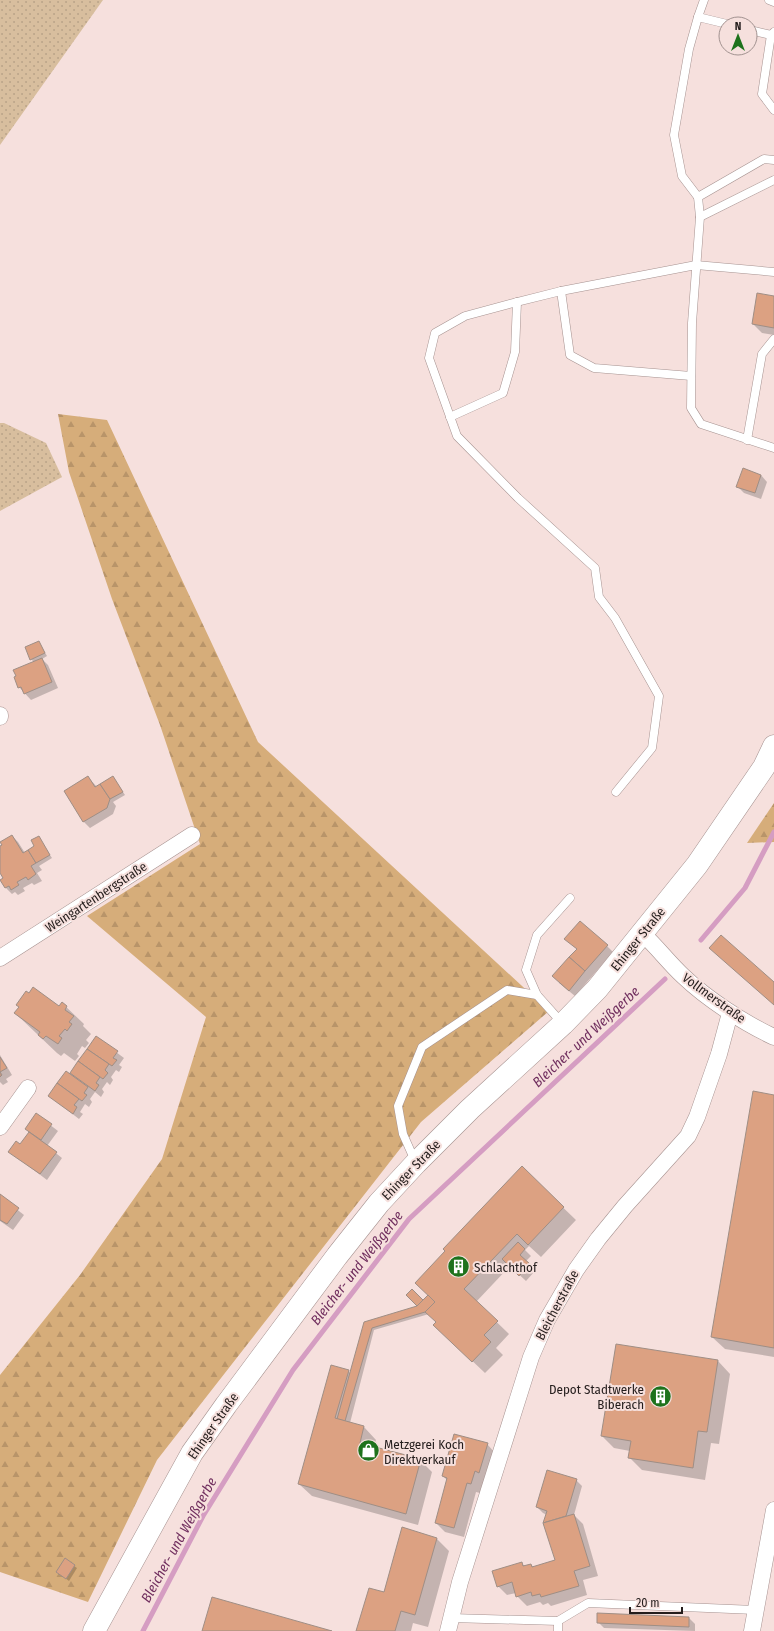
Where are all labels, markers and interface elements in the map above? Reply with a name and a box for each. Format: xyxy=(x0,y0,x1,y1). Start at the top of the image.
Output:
north arrow xyxy=(718,16,758,56)
text: N xyxy=(735,20,741,33)
street label: Weingartenbergstraße xyxy=(43,859,149,935)
street label: Ehinger Straße xyxy=(608,904,668,974)
street label: Vollmerstraße xyxy=(679,970,749,1026)
water label: Bleicher- und Weißgerbe xyxy=(529,983,643,1091)
street label: Ehinger Straße xyxy=(379,1137,443,1203)
water label: Bleicher- und Weißgerbe xyxy=(307,1207,407,1328)
building icon: Schlachthof xyxy=(445,1254,471,1280)
place label: Schlachthof xyxy=(474,1260,538,1275)
street label: Bleicherstraße xyxy=(532,1267,582,1343)
place label: Depot Stadtwerke Biberach xyxy=(549,1382,644,1412)
building icon: Depot Stadtwerke Biberach xyxy=(647,1383,673,1409)
street label: Ehinger Straße xyxy=(185,1390,241,1462)
place label: Metzgerei Koch Direktverkauf xyxy=(384,1437,464,1467)
shop icon: Metzgerei Koch Direktverkauf xyxy=(356,1438,382,1464)
water label: Bleicher- und Weißgerbe xyxy=(138,1474,221,1605)
scale bar xyxy=(630,1589,682,1615)
text: 20 m xyxy=(636,1596,660,1610)

